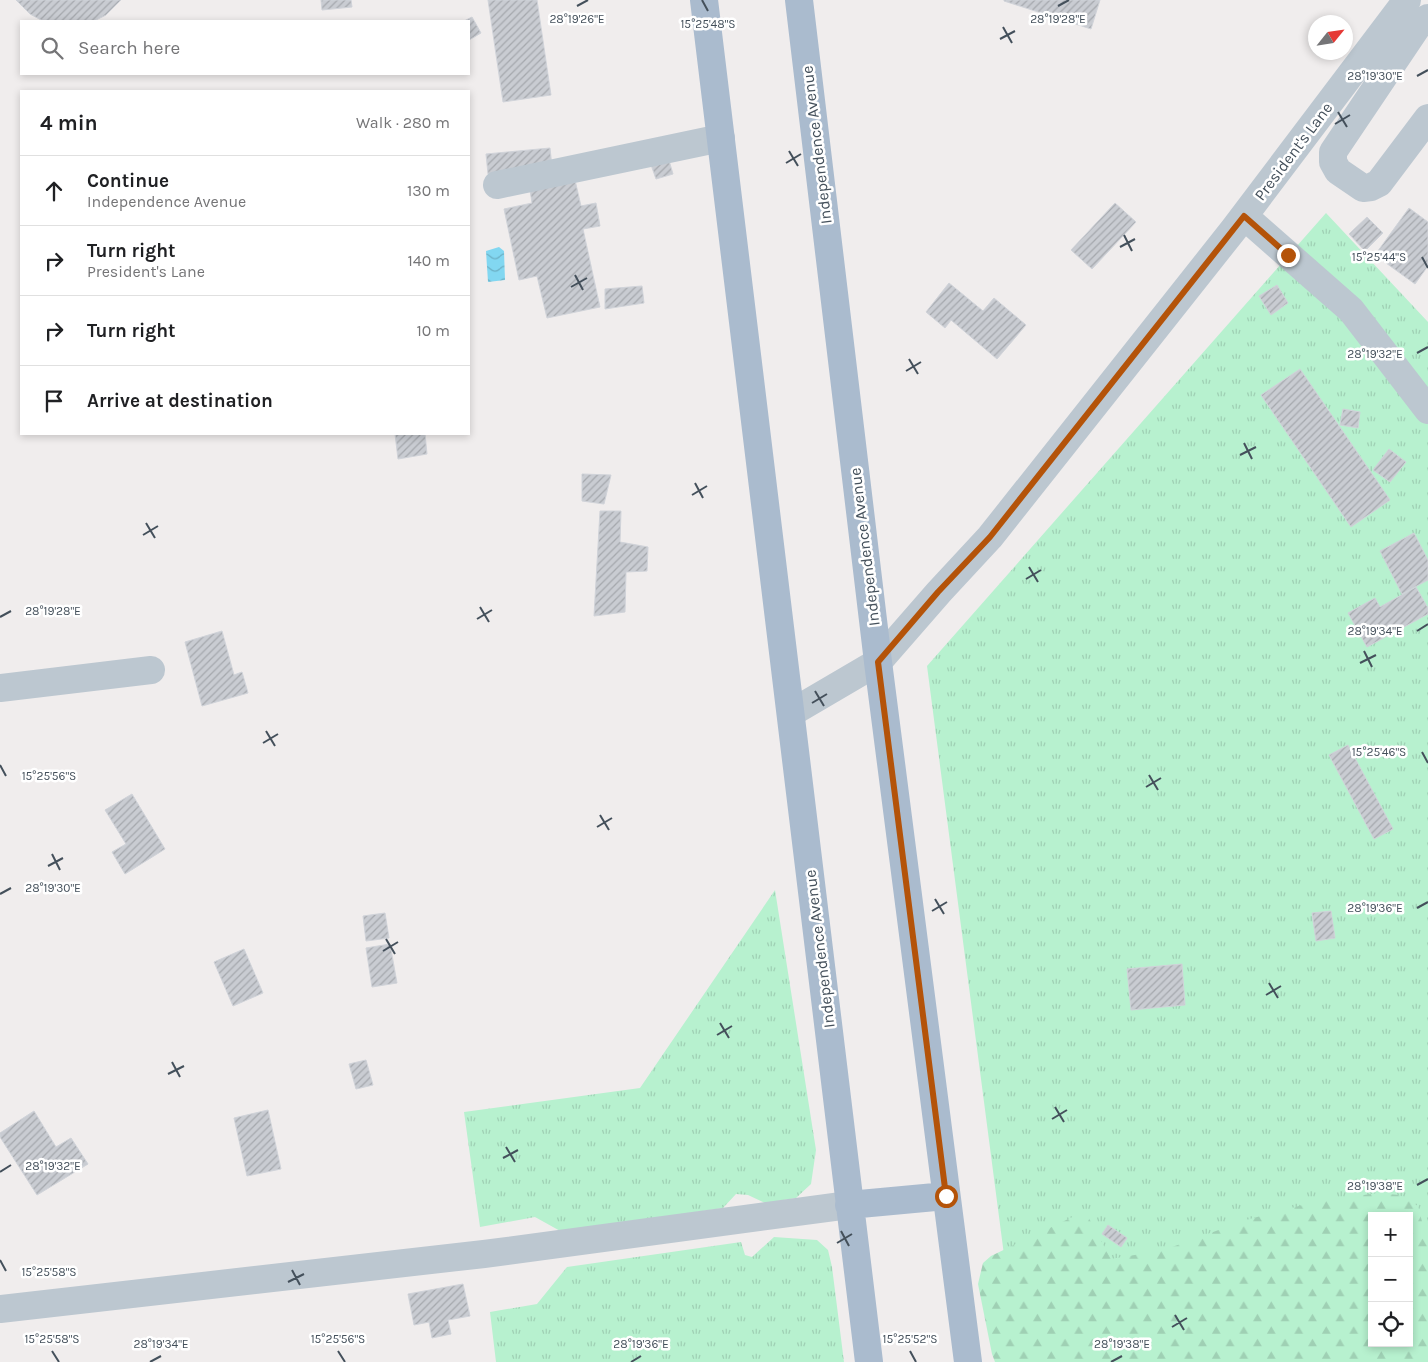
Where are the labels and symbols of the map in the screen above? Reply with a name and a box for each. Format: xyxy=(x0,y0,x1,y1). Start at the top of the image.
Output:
text: 28°19'26"E xyxy=(549,12,605,26)
text: 28°19'28"E xyxy=(1030,12,1086,26)
north arrow xyxy=(1308,15,1353,60)
text: 15°25'48"S xyxy=(680,17,736,31)
street label: Independence Avenue xyxy=(797,65,836,225)
text: 28°19'30"E xyxy=(1347,69,1403,83)
street label: President's Lane xyxy=(1250,98,1336,204)
route end xyxy=(1277,244,1300,267)
text: 15°25'44"S xyxy=(1352,250,1406,264)
text: 28°19'32"E xyxy=(1347,347,1403,361)
street label: Independence Avenue xyxy=(845,467,884,627)
text: 28°19'28"E xyxy=(25,604,81,618)
text: 28°19'34"E xyxy=(1347,624,1403,638)
text: 15°25'46"S xyxy=(1352,745,1406,759)
text: 15°25'56"S xyxy=(22,769,76,783)
street label: Independence Avenue xyxy=(800,869,839,1029)
text: 28°19'30"E xyxy=(25,881,81,895)
text: 28°19'36"E xyxy=(1347,901,1403,915)
text: 28°19'32"E xyxy=(25,1159,81,1173)
text: 28°19'38"E xyxy=(1347,1179,1403,1193)
route start xyxy=(935,1185,958,1208)
text: 15°25'58"S xyxy=(21,1265,77,1279)
text: 15°25'58"S xyxy=(24,1332,80,1346)
text: 15°25'56"S xyxy=(311,1332,365,1346)
text: 15°25'52"S xyxy=(883,1332,937,1346)
text: 28°19'34"E xyxy=(133,1337,189,1351)
text: 28°19'36"E xyxy=(613,1337,669,1351)
text: 28°19'38"E xyxy=(1094,1337,1150,1351)

